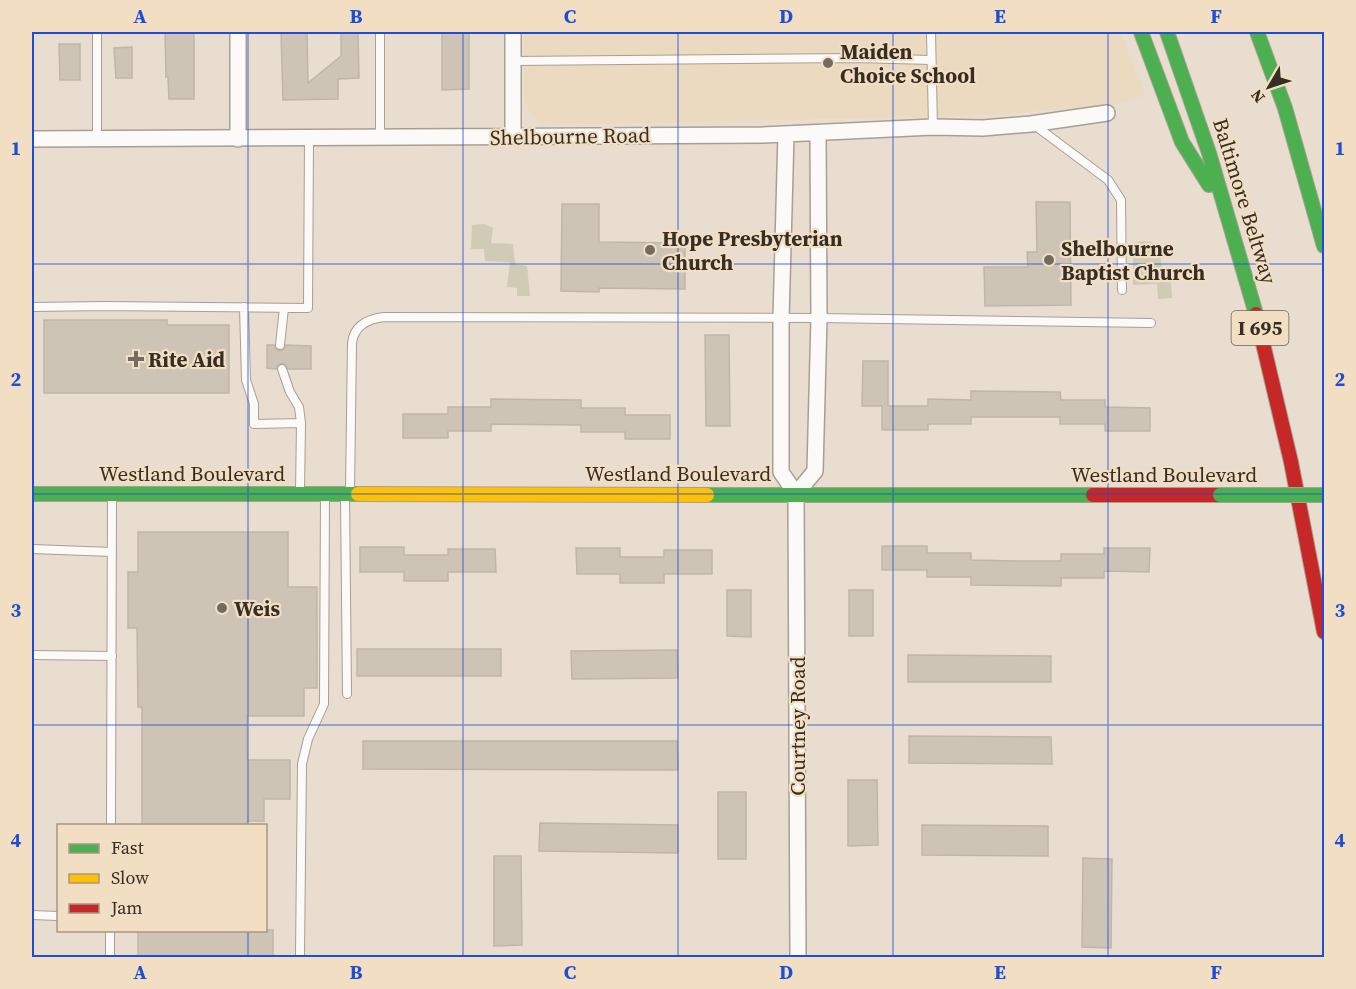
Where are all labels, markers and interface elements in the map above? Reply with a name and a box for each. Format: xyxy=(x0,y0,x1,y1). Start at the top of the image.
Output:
text: A xyxy=(133,2,147,30)
text: B xyxy=(349,2,363,30)
text: C xyxy=(564,2,576,30)
text: D xyxy=(779,2,793,30)
text: E xyxy=(994,2,1006,30)
text: F xyxy=(1210,2,1222,30)
place label: Maiden Choice School xyxy=(840,37,976,90)
marker: Maiden Choice School xyxy=(821,56,835,70)
north arrow xyxy=(1239,57,1299,117)
text: N xyxy=(1245,85,1270,108)
street label: Baltimore Beltway xyxy=(1206,115,1284,288)
street label: Shelbourne Road xyxy=(490,120,651,152)
text: 1 xyxy=(11,134,21,162)
text: 1 xyxy=(1335,134,1345,162)
place label: Hope Presbyterian Church xyxy=(662,224,843,277)
place label: Shelbourne Baptist Church xyxy=(1061,234,1205,287)
marker: Hope Presbyterian Church xyxy=(643,243,657,257)
marker: Shelbourne Baptist Church xyxy=(1042,253,1056,267)
road number: I 695 xyxy=(1232,311,1288,345)
place label: Rite Aid xyxy=(148,345,226,374)
marker: Rite Aid xyxy=(129,352,143,366)
text: 2 xyxy=(11,365,22,393)
text: 2 xyxy=(1335,365,1346,393)
street label: Westland Boulevard xyxy=(99,459,285,488)
street label: Westland Boulevard xyxy=(585,459,771,488)
street label: Westland Boulevard xyxy=(1071,460,1257,489)
place label: Weis xyxy=(234,594,280,623)
text: 3 xyxy=(11,596,22,624)
text: 3 xyxy=(1335,596,1346,624)
marker: Weis xyxy=(215,601,229,615)
street label: Courtney Road xyxy=(783,656,812,796)
legend xyxy=(57,824,267,932)
text: 4 xyxy=(11,826,22,854)
text: 4 xyxy=(1335,826,1346,854)
text: Fast xyxy=(111,835,144,860)
text: Slow xyxy=(111,865,149,890)
text: Jam xyxy=(110,895,143,920)
text: A xyxy=(133,958,147,986)
text: B xyxy=(349,958,363,986)
text: C xyxy=(564,958,576,986)
text: D xyxy=(779,958,793,986)
text: E xyxy=(994,958,1006,986)
text: F xyxy=(1210,958,1222,986)

